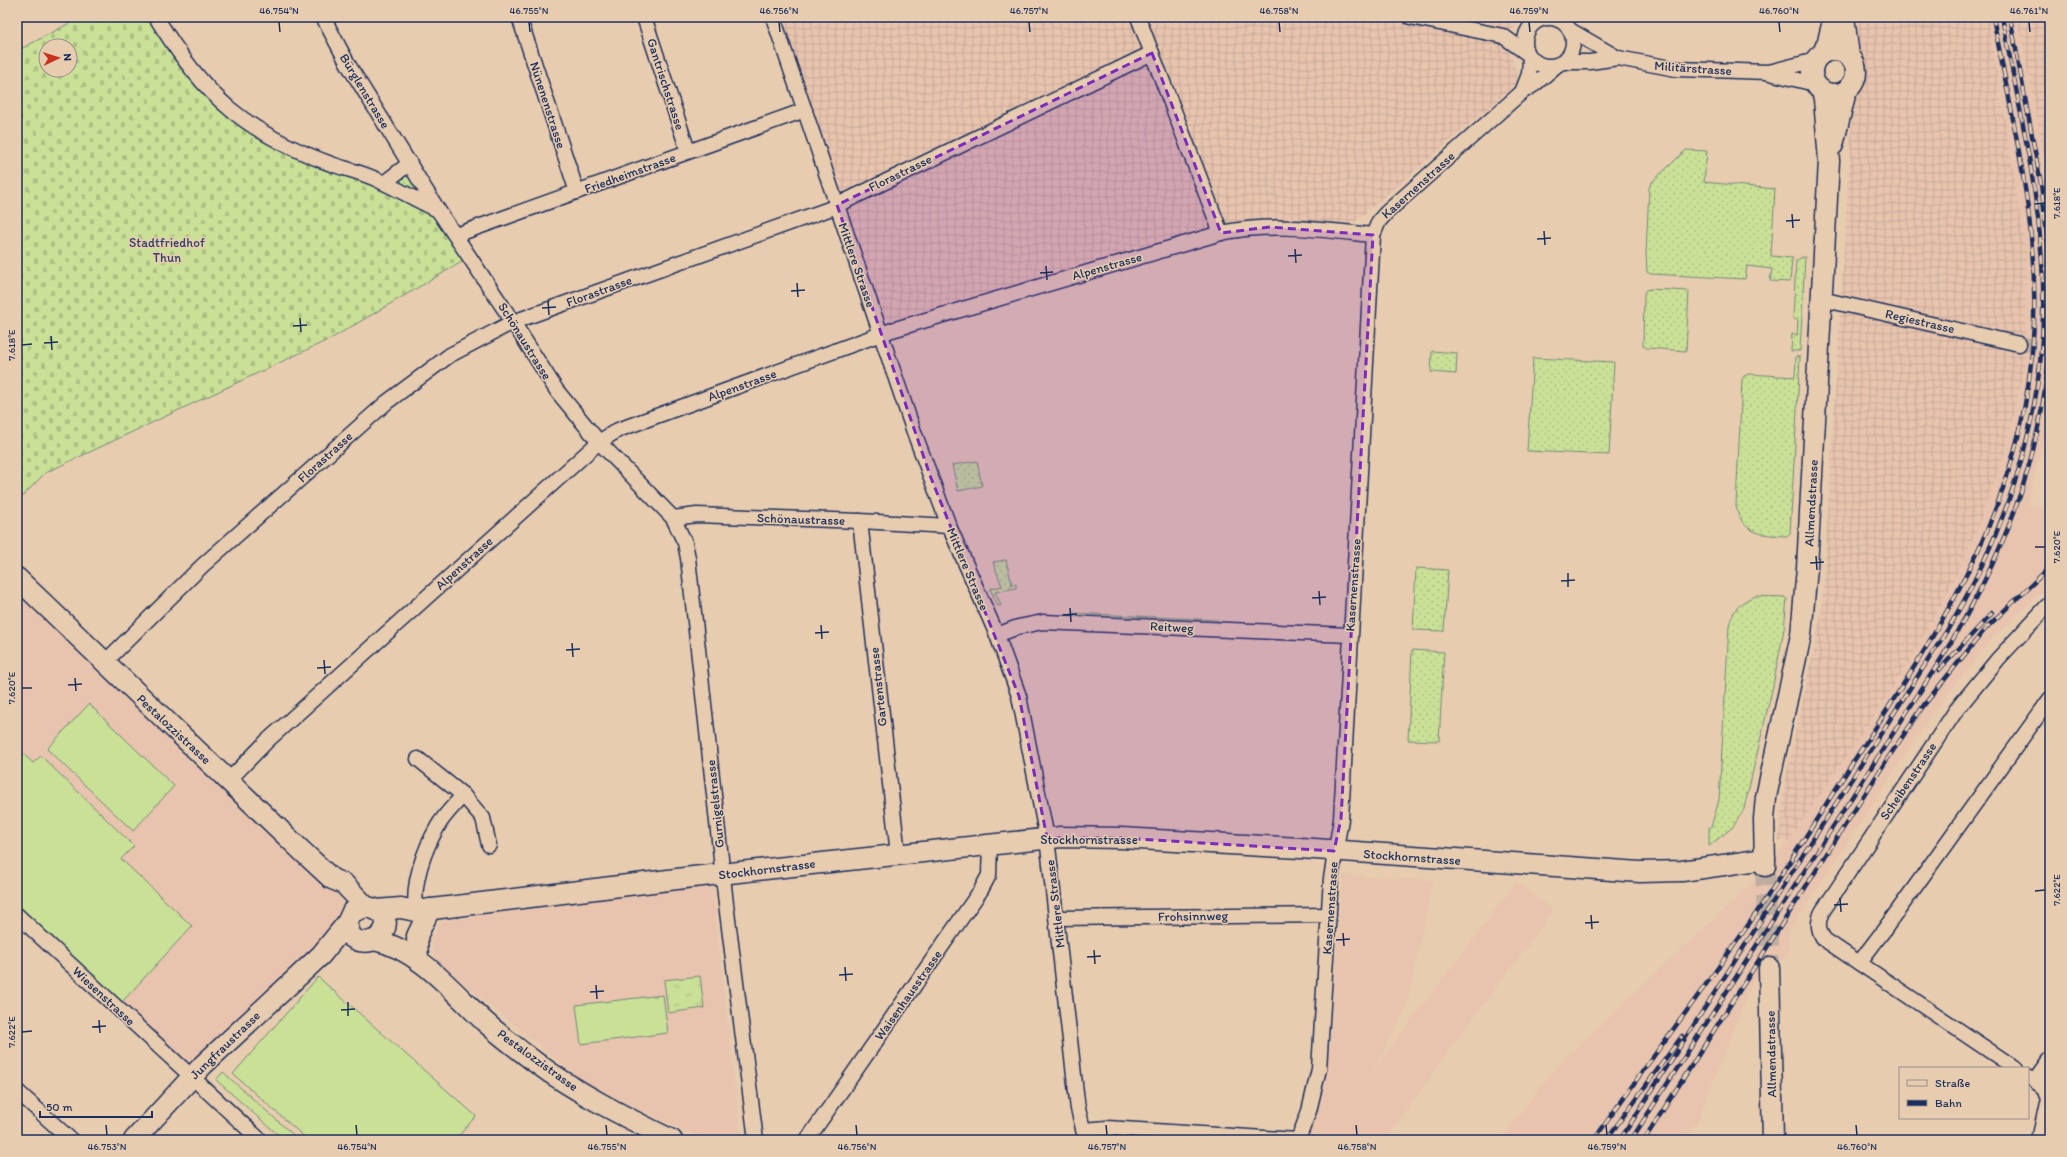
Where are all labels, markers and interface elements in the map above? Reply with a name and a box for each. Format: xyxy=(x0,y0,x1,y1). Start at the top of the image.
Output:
text: 46.754°N xyxy=(259,4,299,17)
text: 46.755°N xyxy=(510,4,549,17)
text: 46.756°N xyxy=(760,4,799,17)
text: 46.757°N xyxy=(1010,4,1049,17)
text: 46.758°N xyxy=(1259,4,1299,17)
text: 46.759°N xyxy=(1510,4,1549,17)
text: 46.760°N xyxy=(1759,4,1799,17)
text: 46.761°N xyxy=(2010,4,2048,17)
street label: Gantrischstrasse xyxy=(644,36,688,132)
north arrow xyxy=(38,38,78,78)
street label: Bürglenstrasse xyxy=(337,51,393,131)
text: N xyxy=(61,53,74,62)
street label: Militärstrasse xyxy=(1654,58,1732,78)
street label: Nünenenstrasse xyxy=(527,60,569,150)
street label: Kasernenstrasse xyxy=(1378,148,1458,222)
street label: Friedheimstrasse xyxy=(582,150,678,196)
street label: Florastrasse xyxy=(866,151,934,195)
text: 7.618°E xyxy=(2050,187,2063,219)
street label: Mittlere Strasse xyxy=(835,221,879,309)
park label: Stadtfriedhof Thun xyxy=(129,235,205,265)
street label: Alpenstrasse xyxy=(1070,249,1144,283)
street label: Florastrasse xyxy=(564,272,634,310)
street label: Schönaustrasse xyxy=(495,300,555,382)
street label: Regiestrasse xyxy=(1884,306,1956,336)
text: 7.618°E xyxy=(5,329,18,361)
street label: Alpenstrasse xyxy=(706,366,778,404)
street label: Florastrasse xyxy=(295,428,355,486)
street label: Allmendstrasse xyxy=(1801,459,1821,547)
street label: Schönaustrasse xyxy=(757,510,845,528)
street label: Mittlere Strasse xyxy=(944,525,992,613)
text: 7.620°E xyxy=(2050,530,2063,563)
street label: Alpenstrasse xyxy=(432,533,496,593)
street label: Kasernenstrasse xyxy=(1342,538,1364,632)
street label: Reitweg xyxy=(1150,618,1195,636)
street label: Gartenstrasse xyxy=(866,647,890,727)
text: 7.620°E xyxy=(5,671,18,704)
street label: Pestalozzistrasse xyxy=(134,691,214,767)
street label: Scheibenstrasse xyxy=(1877,739,1939,823)
street label: Gurnigelstrasse xyxy=(703,759,727,849)
street label: Stockhornstrasse xyxy=(1040,832,1138,847)
street label: Stockhornstrasse xyxy=(1363,846,1461,868)
street label: Stockhornstrasse xyxy=(718,856,816,882)
street label: Mittlere Strasse xyxy=(1042,859,1068,949)
street label: Kasernenstrasse xyxy=(1319,861,1341,955)
text: 7.622°E xyxy=(2050,874,2063,906)
street label: Frohsinnweg xyxy=(1158,908,1229,924)
street label: Waisenhausstrasse xyxy=(871,947,945,1043)
street label: Wiesenstrasse xyxy=(70,963,138,1029)
street label: Jungfraustrasse xyxy=(187,1008,263,1082)
street label: Allmendstrasse xyxy=(1763,1010,1779,1098)
text: 7.622°E xyxy=(5,1016,18,1048)
street label: Pestalozzistrasse xyxy=(495,1026,581,1094)
legend xyxy=(1899,1067,2029,1119)
text: Straße xyxy=(1935,1076,1970,1090)
scale bar xyxy=(40,1093,152,1119)
text: Bahn xyxy=(1935,1096,1962,1110)
text: 50 m xyxy=(46,1100,72,1114)
text: 46.753°N xyxy=(87,1140,127,1153)
text: 46.754°N xyxy=(337,1140,377,1153)
text: 46.755°N xyxy=(588,1140,627,1153)
text: 46.756°N xyxy=(838,1140,877,1153)
text: 46.757°N xyxy=(1088,1140,1127,1153)
text: 46.758°N xyxy=(1337,1140,1377,1153)
text: 46.759°N xyxy=(1588,1140,1627,1153)
text: 46.760°N xyxy=(1837,1140,1877,1153)

